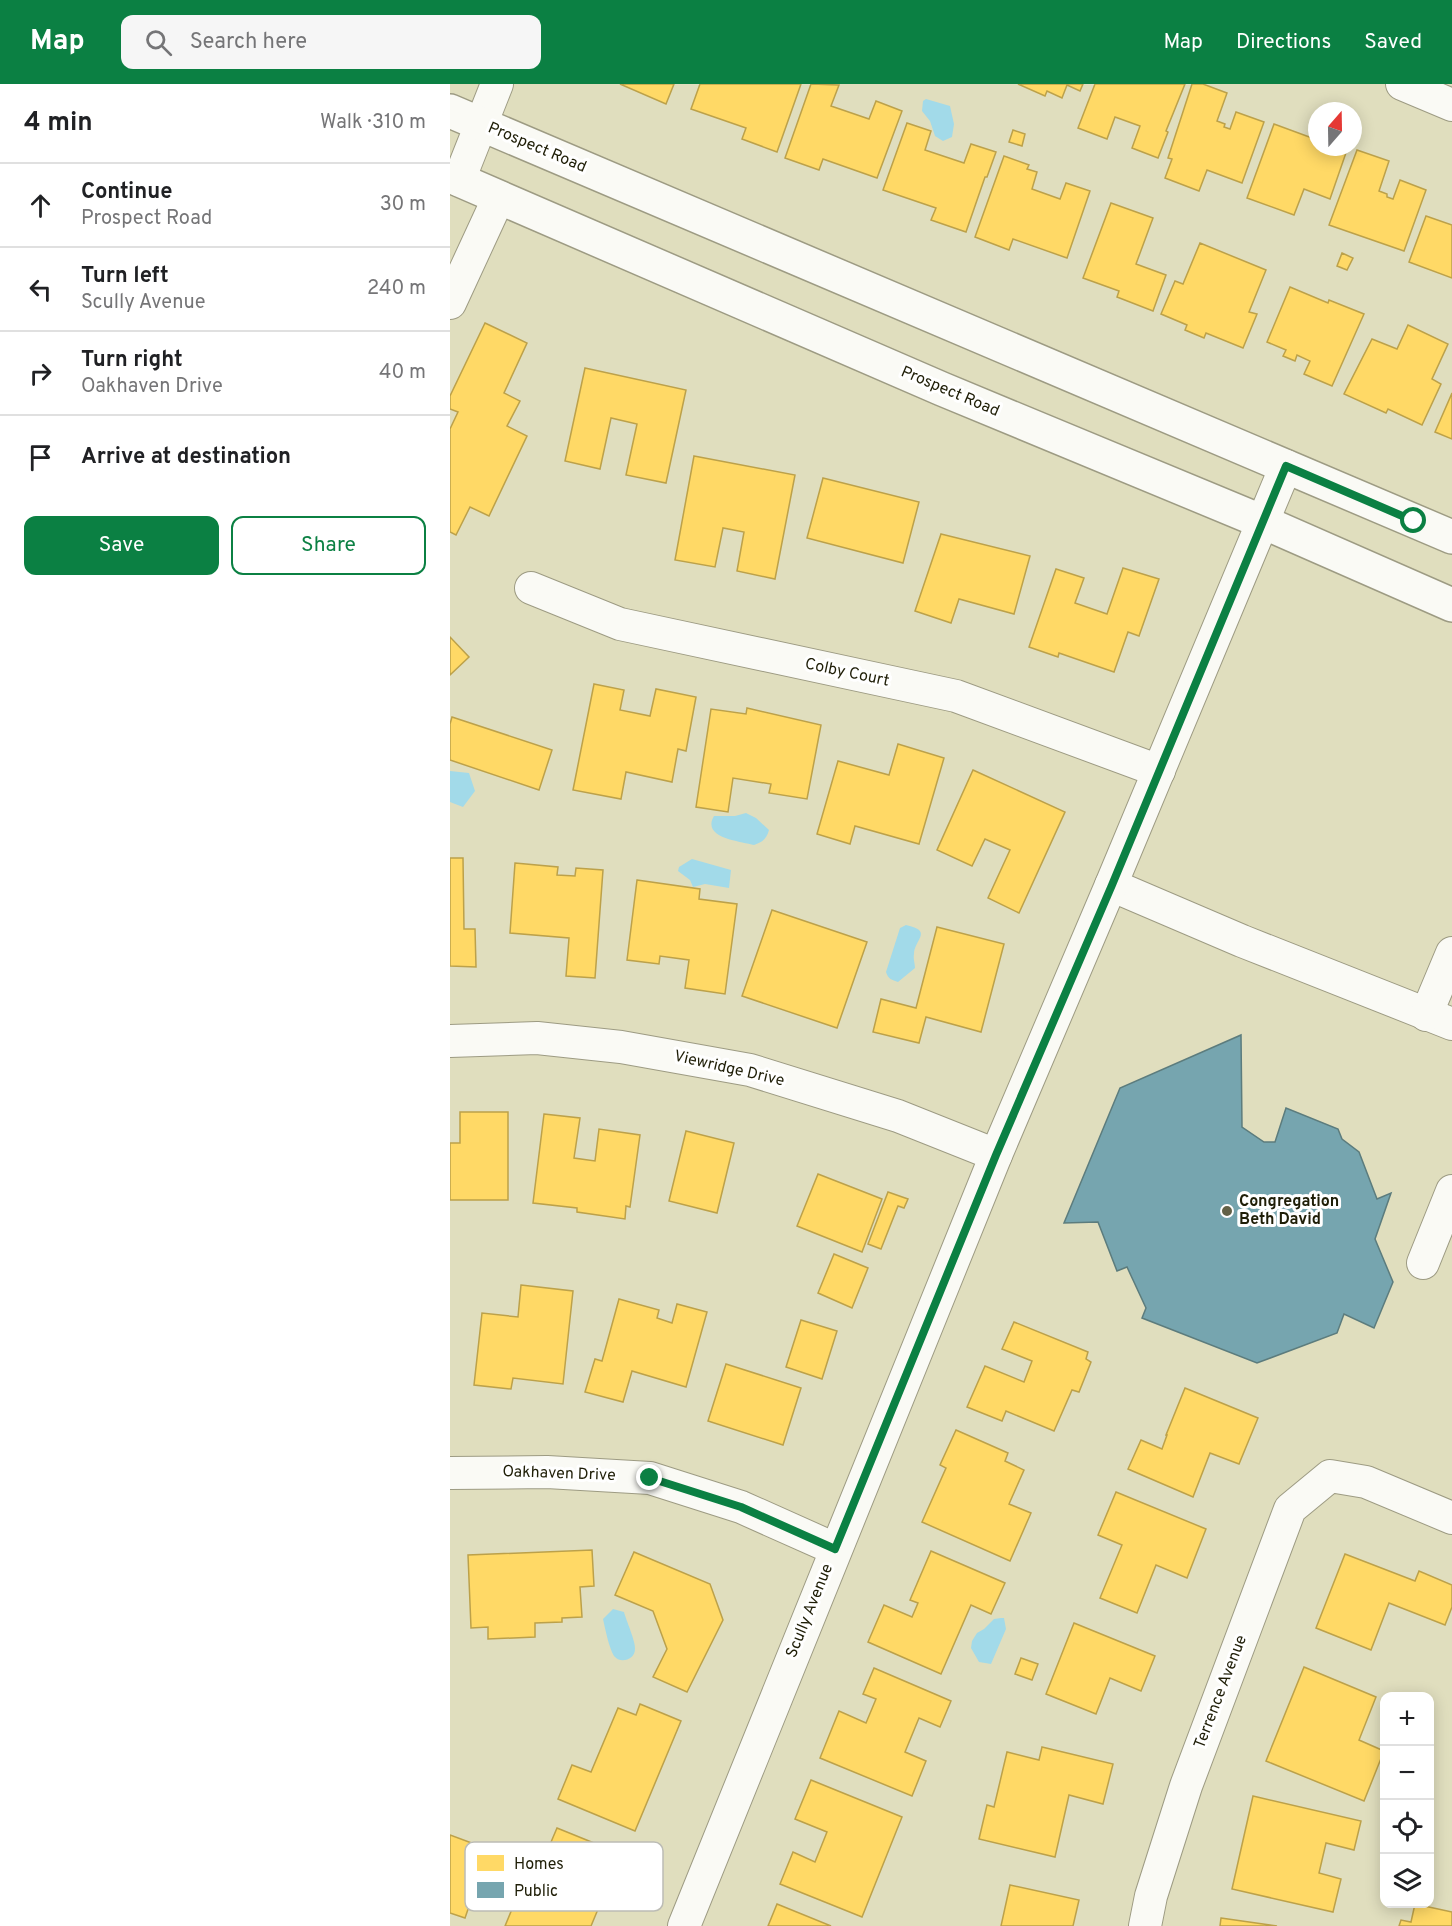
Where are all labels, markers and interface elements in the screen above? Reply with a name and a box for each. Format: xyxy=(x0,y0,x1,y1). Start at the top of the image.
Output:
search box xyxy=(121,15,541,69)
text: Map xyxy=(30,24,85,60)
icon: search xyxy=(142,26,175,59)
text: Search here xyxy=(190,29,307,56)
text: Map xyxy=(1163,29,1203,56)
text: Directions xyxy=(1236,29,1331,56)
text: Saved xyxy=(1364,29,1422,56)
north arrow xyxy=(1308,102,1362,156)
text: 4 min xyxy=(24,107,93,140)
text: Walk · 310 m xyxy=(320,110,426,136)
street label: Prospect Road xyxy=(485,118,589,178)
text: Continue xyxy=(81,179,172,206)
icon: ahead xyxy=(24,189,57,222)
text: 30 m xyxy=(380,192,426,218)
text: Prospect Road xyxy=(81,206,212,232)
text: Turn left xyxy=(81,263,169,290)
icon: left xyxy=(24,273,57,306)
text: 240 m xyxy=(367,276,426,302)
text: Scully Avenue xyxy=(81,290,206,316)
text: Turn right xyxy=(81,347,183,374)
icon: right xyxy=(24,357,57,390)
text: 40 m xyxy=(379,360,426,386)
street label: Prospect Road xyxy=(898,362,1002,422)
text: Oakhaven Drive xyxy=(81,374,223,400)
icon: arrive xyxy=(24,441,57,474)
text: Arrive at destination xyxy=(81,444,291,471)
route start xyxy=(1400,507,1426,533)
button: Save xyxy=(24,516,219,575)
button: Share xyxy=(231,516,426,575)
street label: Colby Court xyxy=(803,654,891,692)
street label: Viewridge Drive xyxy=(672,1047,786,1091)
place label: Congregation Beth David xyxy=(1239,1192,1339,1230)
marker: Congregation Beth David xyxy=(1220,1204,1234,1218)
street label: Oakhaven Drive xyxy=(502,1462,616,1486)
route end xyxy=(636,1464,662,1490)
street label: Scully Avenue xyxy=(782,1561,838,1661)
street label: Terrence Avenue xyxy=(1190,1632,1252,1752)
map controls xyxy=(1380,1692,1434,1908)
button: + xyxy=(1380,1692,1434,1746)
button: − xyxy=(1380,1746,1434,1800)
button: locate xyxy=(1380,1800,1434,1854)
legend xyxy=(465,1842,663,1911)
button: layers xyxy=(1380,1854,1434,1908)
text: Homes xyxy=(514,1855,564,1875)
text: Public xyxy=(514,1882,558,1902)

